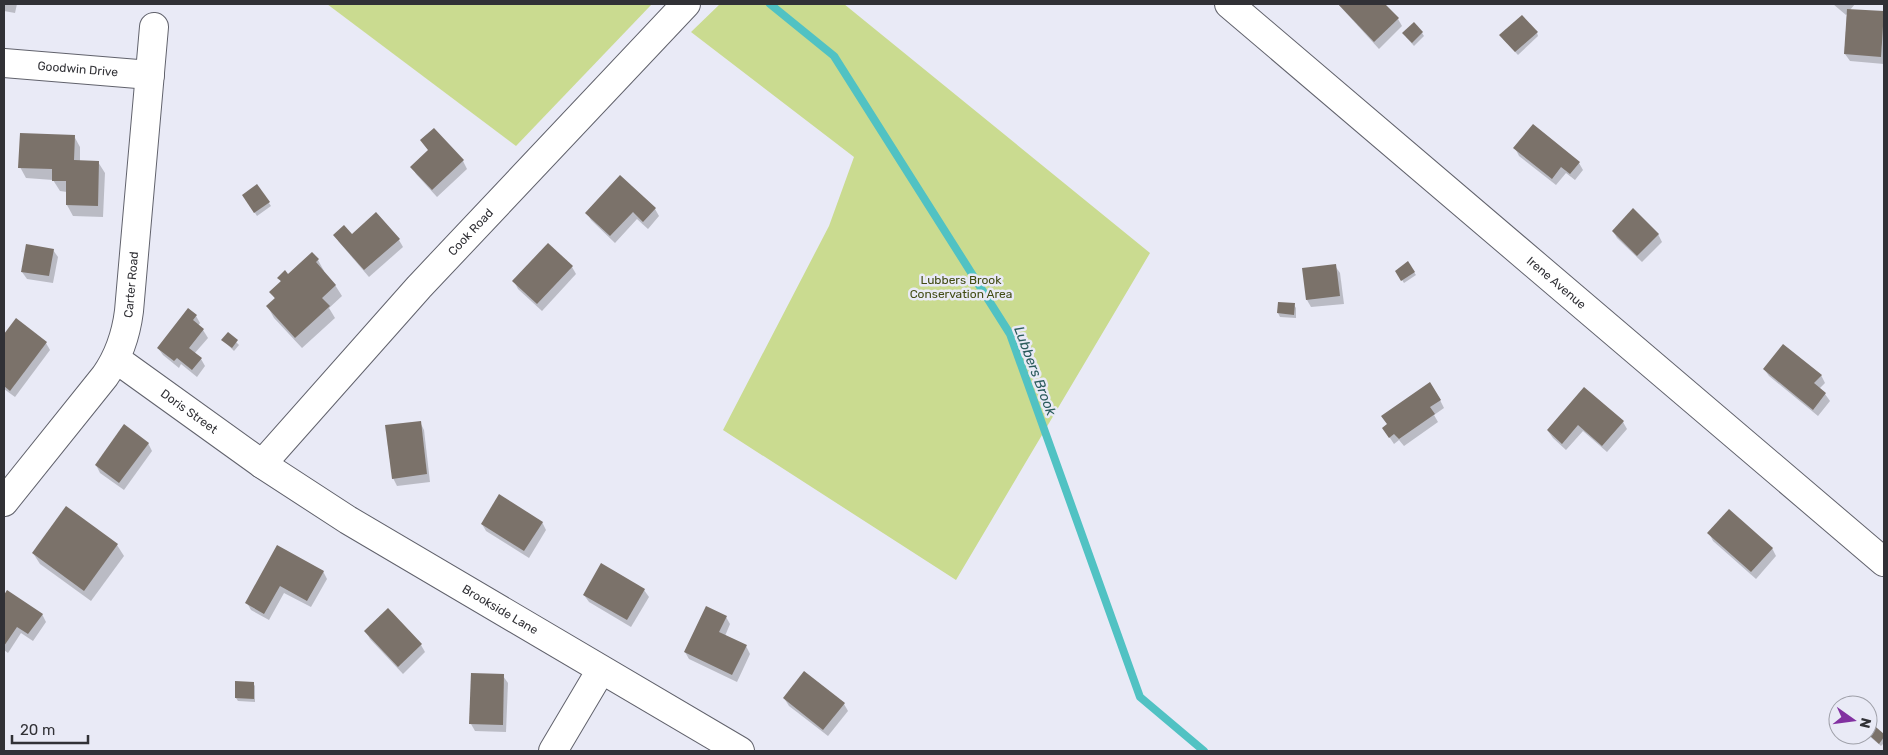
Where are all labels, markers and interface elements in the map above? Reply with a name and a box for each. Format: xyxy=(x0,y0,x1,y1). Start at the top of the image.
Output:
street label: Goodwin Drive xyxy=(37,59,119,79)
street label: Cook Road xyxy=(445,206,496,259)
street label: Carter Road xyxy=(121,251,141,319)
street label: Irene Avenue xyxy=(1524,254,1589,312)
park label: Lubbers Brook Conservation Area xyxy=(910,273,1012,301)
water label: Lubbers Brook xyxy=(1010,324,1060,419)
street label: Doris Street xyxy=(158,386,220,437)
street label: Brookside Lane xyxy=(460,582,541,638)
north arrow xyxy=(1828,695,1878,745)
scale bar xyxy=(12,712,89,744)
text: N xyxy=(1856,716,1875,730)
text: 20 m xyxy=(20,721,55,739)

